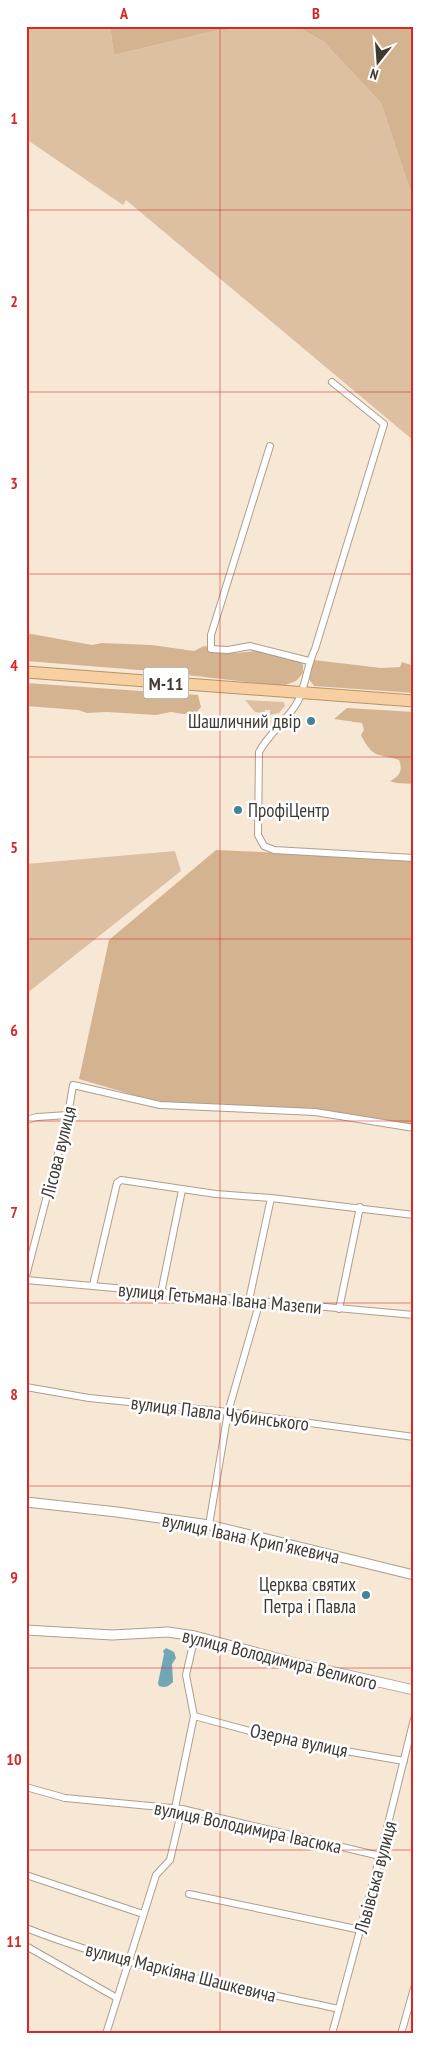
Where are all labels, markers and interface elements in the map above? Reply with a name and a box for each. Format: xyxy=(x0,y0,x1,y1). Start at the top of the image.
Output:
text: A xyxy=(119,3,129,23)
text: B xyxy=(312,3,320,23)
north arrow xyxy=(352,38,402,88)
text: N xyxy=(368,65,380,84)
text: 1 xyxy=(10,108,18,128)
text: 2 xyxy=(10,291,18,311)
text: 3 xyxy=(10,473,18,493)
text: 4 xyxy=(10,655,18,675)
road number: М-11 xyxy=(144,668,188,698)
place label: Шашличний двір xyxy=(188,709,301,733)
marker: Шашличний двір xyxy=(305,715,317,727)
place label: ПрофіЦентр xyxy=(248,798,330,822)
marker: ПрофіЦентр xyxy=(232,804,244,816)
text: 5 xyxy=(10,837,18,857)
text: 6 xyxy=(10,1020,18,1040)
street label: Лісова вулиця xyxy=(35,1104,81,1201)
text: 7 xyxy=(10,1202,18,1222)
street label: вулиця Гетьмана Івана Мазепи xyxy=(117,1277,323,1319)
text: 8 xyxy=(10,1384,18,1404)
street label: вулиця Павла Чубинського xyxy=(130,1390,310,1436)
street label: вулиця Івана Крипʼякевича xyxy=(160,1507,342,1569)
text: 9 xyxy=(10,1567,18,1587)
place label: Церква святих Петра і Павла xyxy=(259,1572,356,1618)
marker: Церква святих Петра і Павла xyxy=(360,1589,372,1601)
street label: вулиця Володимира Великого xyxy=(180,1623,380,1695)
street label: Озерна вулиця xyxy=(248,1718,350,1762)
text: 10 xyxy=(6,1749,22,1769)
street label: вулиця Володимира Івасюка xyxy=(152,1795,344,1859)
street label: Львівська вулиця xyxy=(348,1818,402,1937)
text: 11 xyxy=(6,1931,22,1951)
street label: вулиця Маркіяна Шашкевича xyxy=(83,1937,279,2007)

